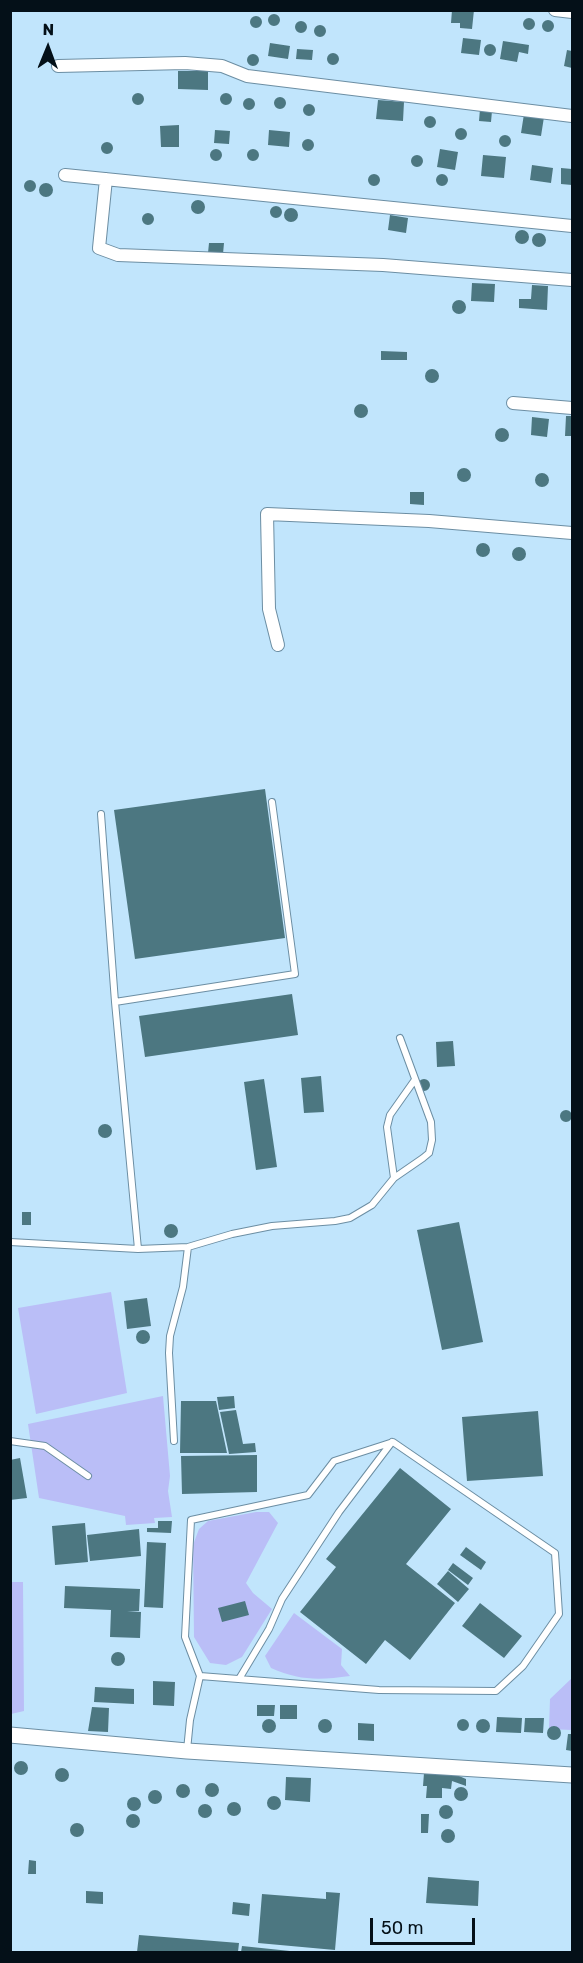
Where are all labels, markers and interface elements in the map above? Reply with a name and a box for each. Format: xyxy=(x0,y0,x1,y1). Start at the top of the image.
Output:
north arrow xyxy=(18,18,78,78)
text: N xyxy=(42,20,54,39)
scale bar xyxy=(373,1906,478,1944)
text: 50 m xyxy=(381,1917,424,1939)

